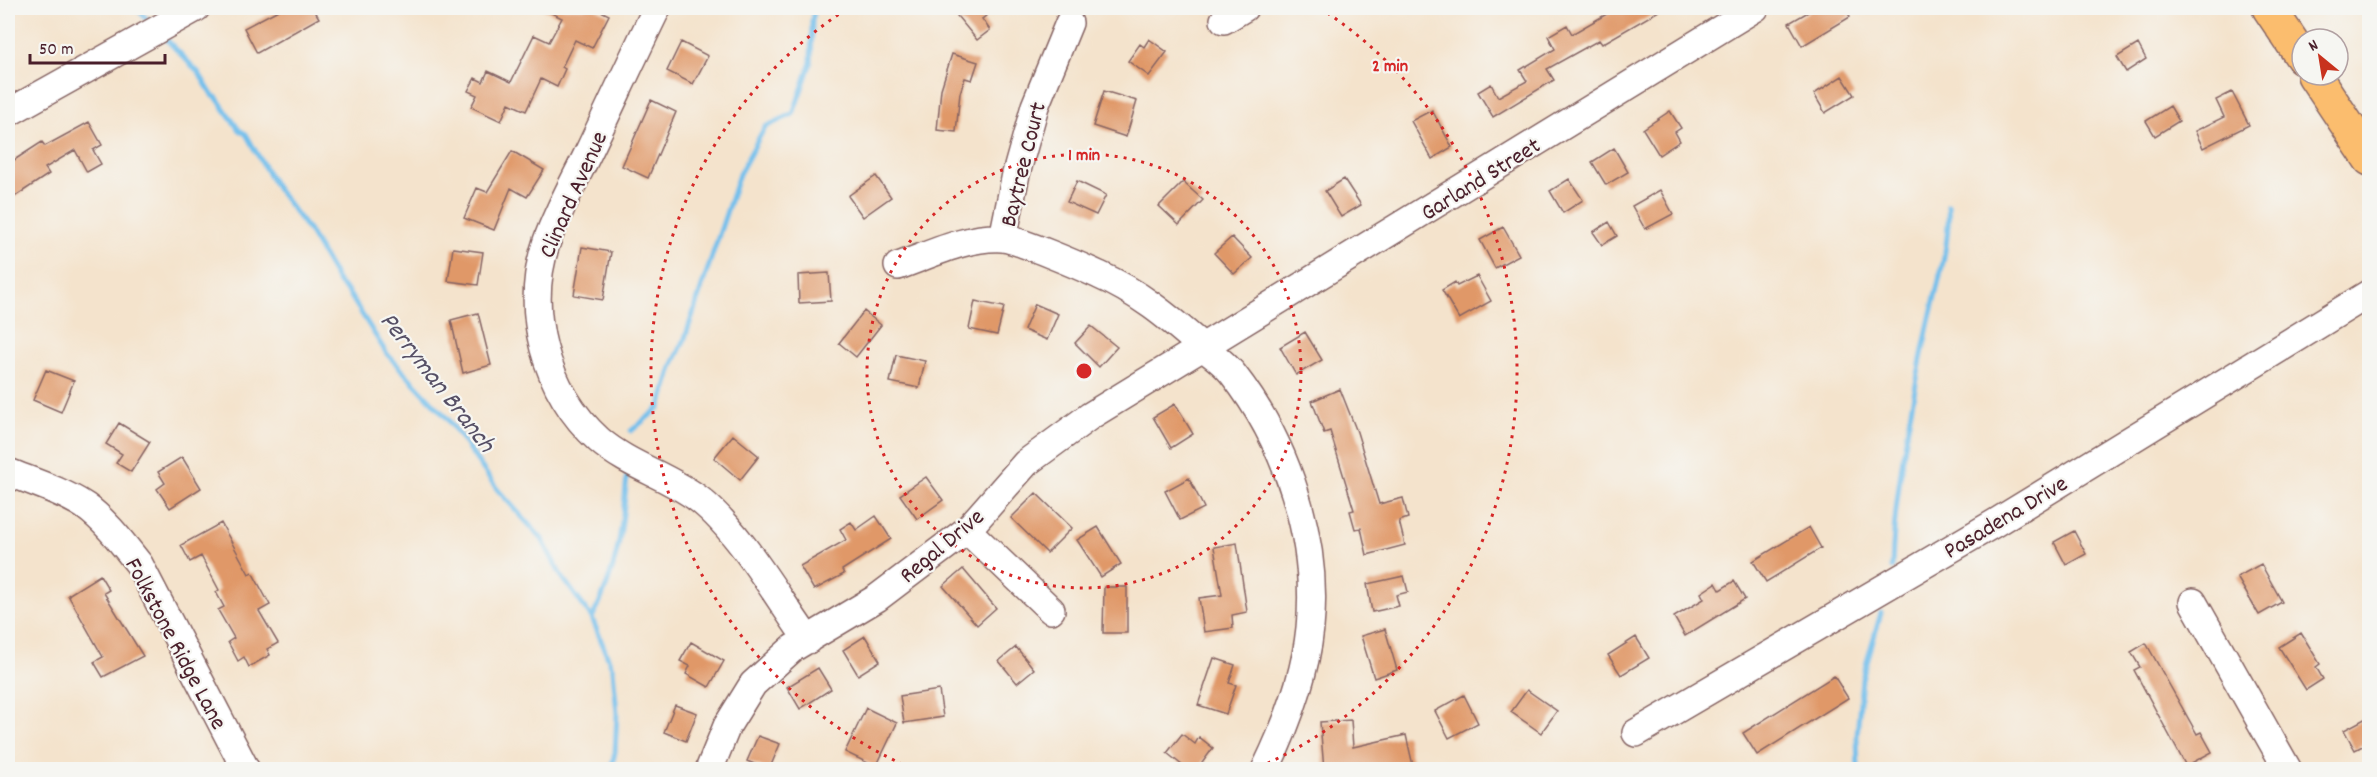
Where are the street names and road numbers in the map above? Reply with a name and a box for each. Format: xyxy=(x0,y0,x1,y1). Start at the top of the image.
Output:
street label: Baytree Court xyxy=(993,99,1057,231)
street label: Clinard Avenue xyxy=(532,126,618,264)
street label: Garland Street xyxy=(1415,130,1548,231)
street label: Pasadena Drive xyxy=(1938,468,2075,569)
street label: Regal Drive xyxy=(893,502,993,593)
street label: Folkstone Ridge Lane xyxy=(115,552,234,736)

